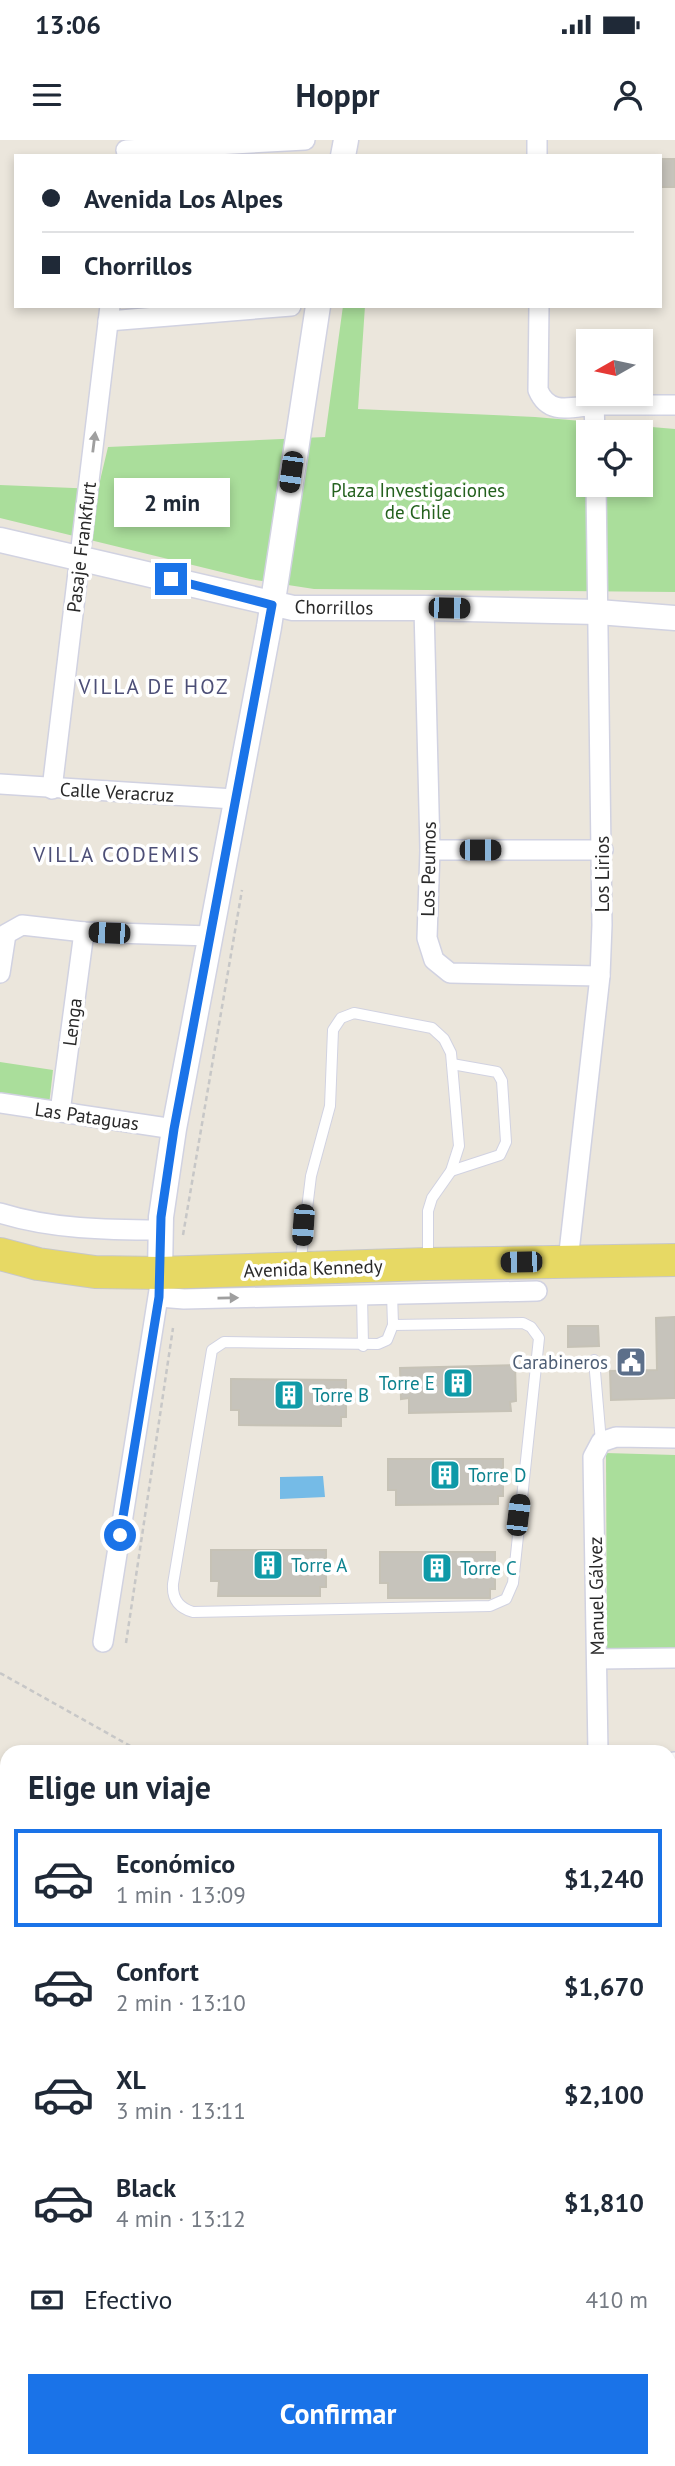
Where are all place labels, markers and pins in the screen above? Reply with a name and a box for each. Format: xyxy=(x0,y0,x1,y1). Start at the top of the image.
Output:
public building icon: Carabineros xyxy=(614,1345,648,1379)
place label: Carabineros xyxy=(512,1350,608,1374)
building icon: Torre E xyxy=(441,1366,475,1400)
place label: Torre E xyxy=(379,1371,435,1395)
building icon: Torre B xyxy=(272,1378,306,1412)
place label: Torre B xyxy=(312,1383,369,1407)
building icon: Torre D xyxy=(428,1458,462,1492)
place label: Torre D xyxy=(468,1463,526,1487)
building icon: Torre A xyxy=(251,1548,285,1582)
building icon: Torre C xyxy=(420,1551,454,1585)
place label: Torre A xyxy=(291,1553,347,1577)
place label: Torre C xyxy=(460,1556,517,1580)

